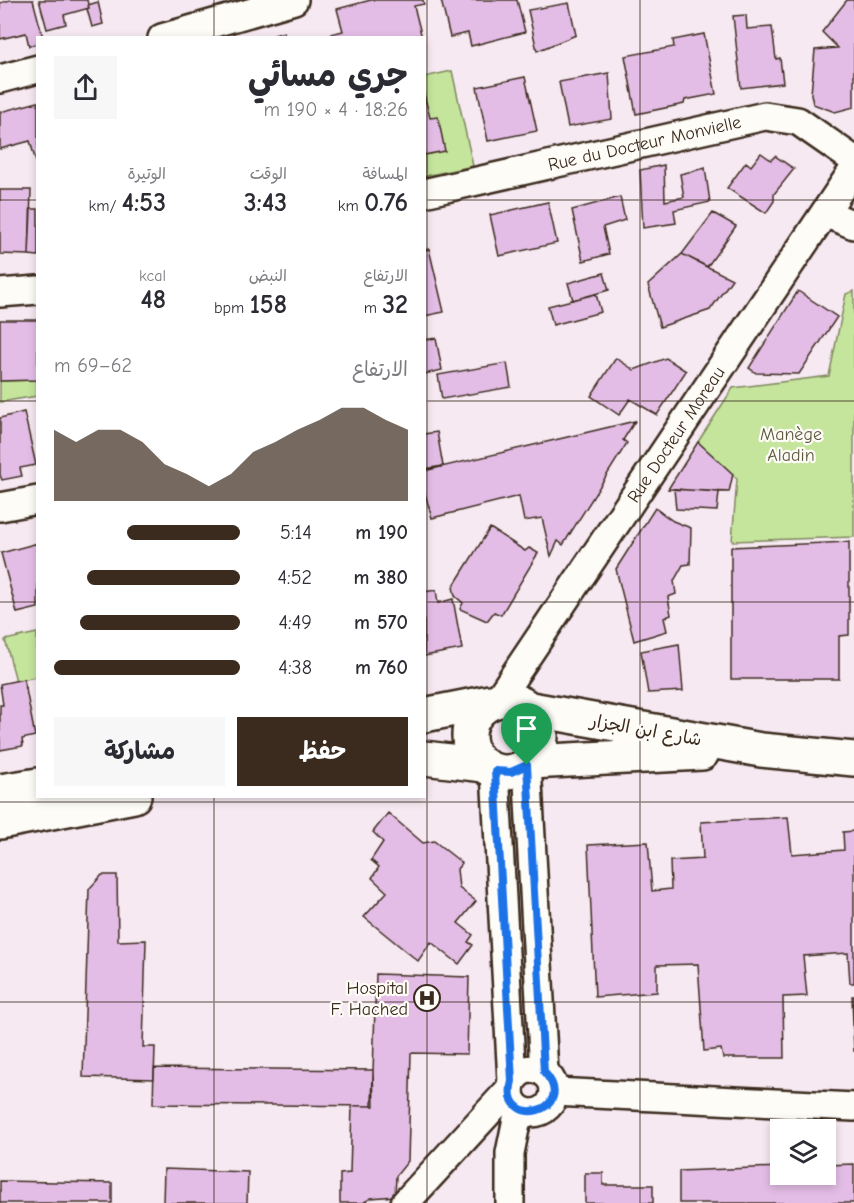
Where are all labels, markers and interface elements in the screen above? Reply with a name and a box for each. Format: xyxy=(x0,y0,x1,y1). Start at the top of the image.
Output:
button: share xyxy=(54,56,117,119)
text: جري مسائي xyxy=(248,56,408,94)
text: 18:26 · 4 × 190 m xyxy=(263,98,408,121)
street label: Rue du Docteur Monvielle xyxy=(546,112,743,176)
text: الوتيرة xyxy=(127,165,166,183)
text: الوقت xyxy=(250,165,287,183)
text: المسافة xyxy=(362,165,408,183)
text: 4:53 xyxy=(122,188,166,218)
text: 3:43 xyxy=(244,188,287,218)
text: 0.76 xyxy=(364,188,408,218)
text: /km xyxy=(88,197,122,215)
text: km xyxy=(338,197,364,215)
text: kcal xyxy=(139,267,166,285)
text: النبض xyxy=(249,267,287,285)
text: الارتفاع xyxy=(363,267,408,285)
text: 48 xyxy=(140,285,166,315)
text: 158 xyxy=(250,290,287,320)
text: 32 xyxy=(382,290,408,320)
text: bpm xyxy=(214,299,250,317)
text: m xyxy=(364,299,382,317)
text: 62–69 m xyxy=(54,354,132,377)
text: الارتفاع xyxy=(352,358,408,381)
street label: Rue Docteur Moreau xyxy=(623,363,729,507)
park label: Manège Aladin xyxy=(760,424,822,466)
text: 5:14 xyxy=(280,521,312,544)
text: 190 m xyxy=(355,521,408,544)
text: 4:52 xyxy=(277,566,312,589)
text: 380 m xyxy=(353,566,408,589)
text: 4:49 xyxy=(278,611,312,634)
text: 570 m xyxy=(354,611,408,634)
text: 4:38 xyxy=(278,656,312,679)
text: 760 m xyxy=(355,656,408,679)
pin xyxy=(501,703,552,765)
street label: شارع ابن الجزار xyxy=(586,710,703,752)
icon: arrive xyxy=(510,712,543,745)
button: مشاركة xyxy=(54,717,225,786)
button: حفظ xyxy=(237,717,408,786)
place label: Hospital F. Hached xyxy=(330,978,408,1020)
hospital icon: Hospital F. Hached xyxy=(412,983,442,1013)
map controls xyxy=(770,1119,836,1185)
button: layers xyxy=(770,1119,836,1185)

